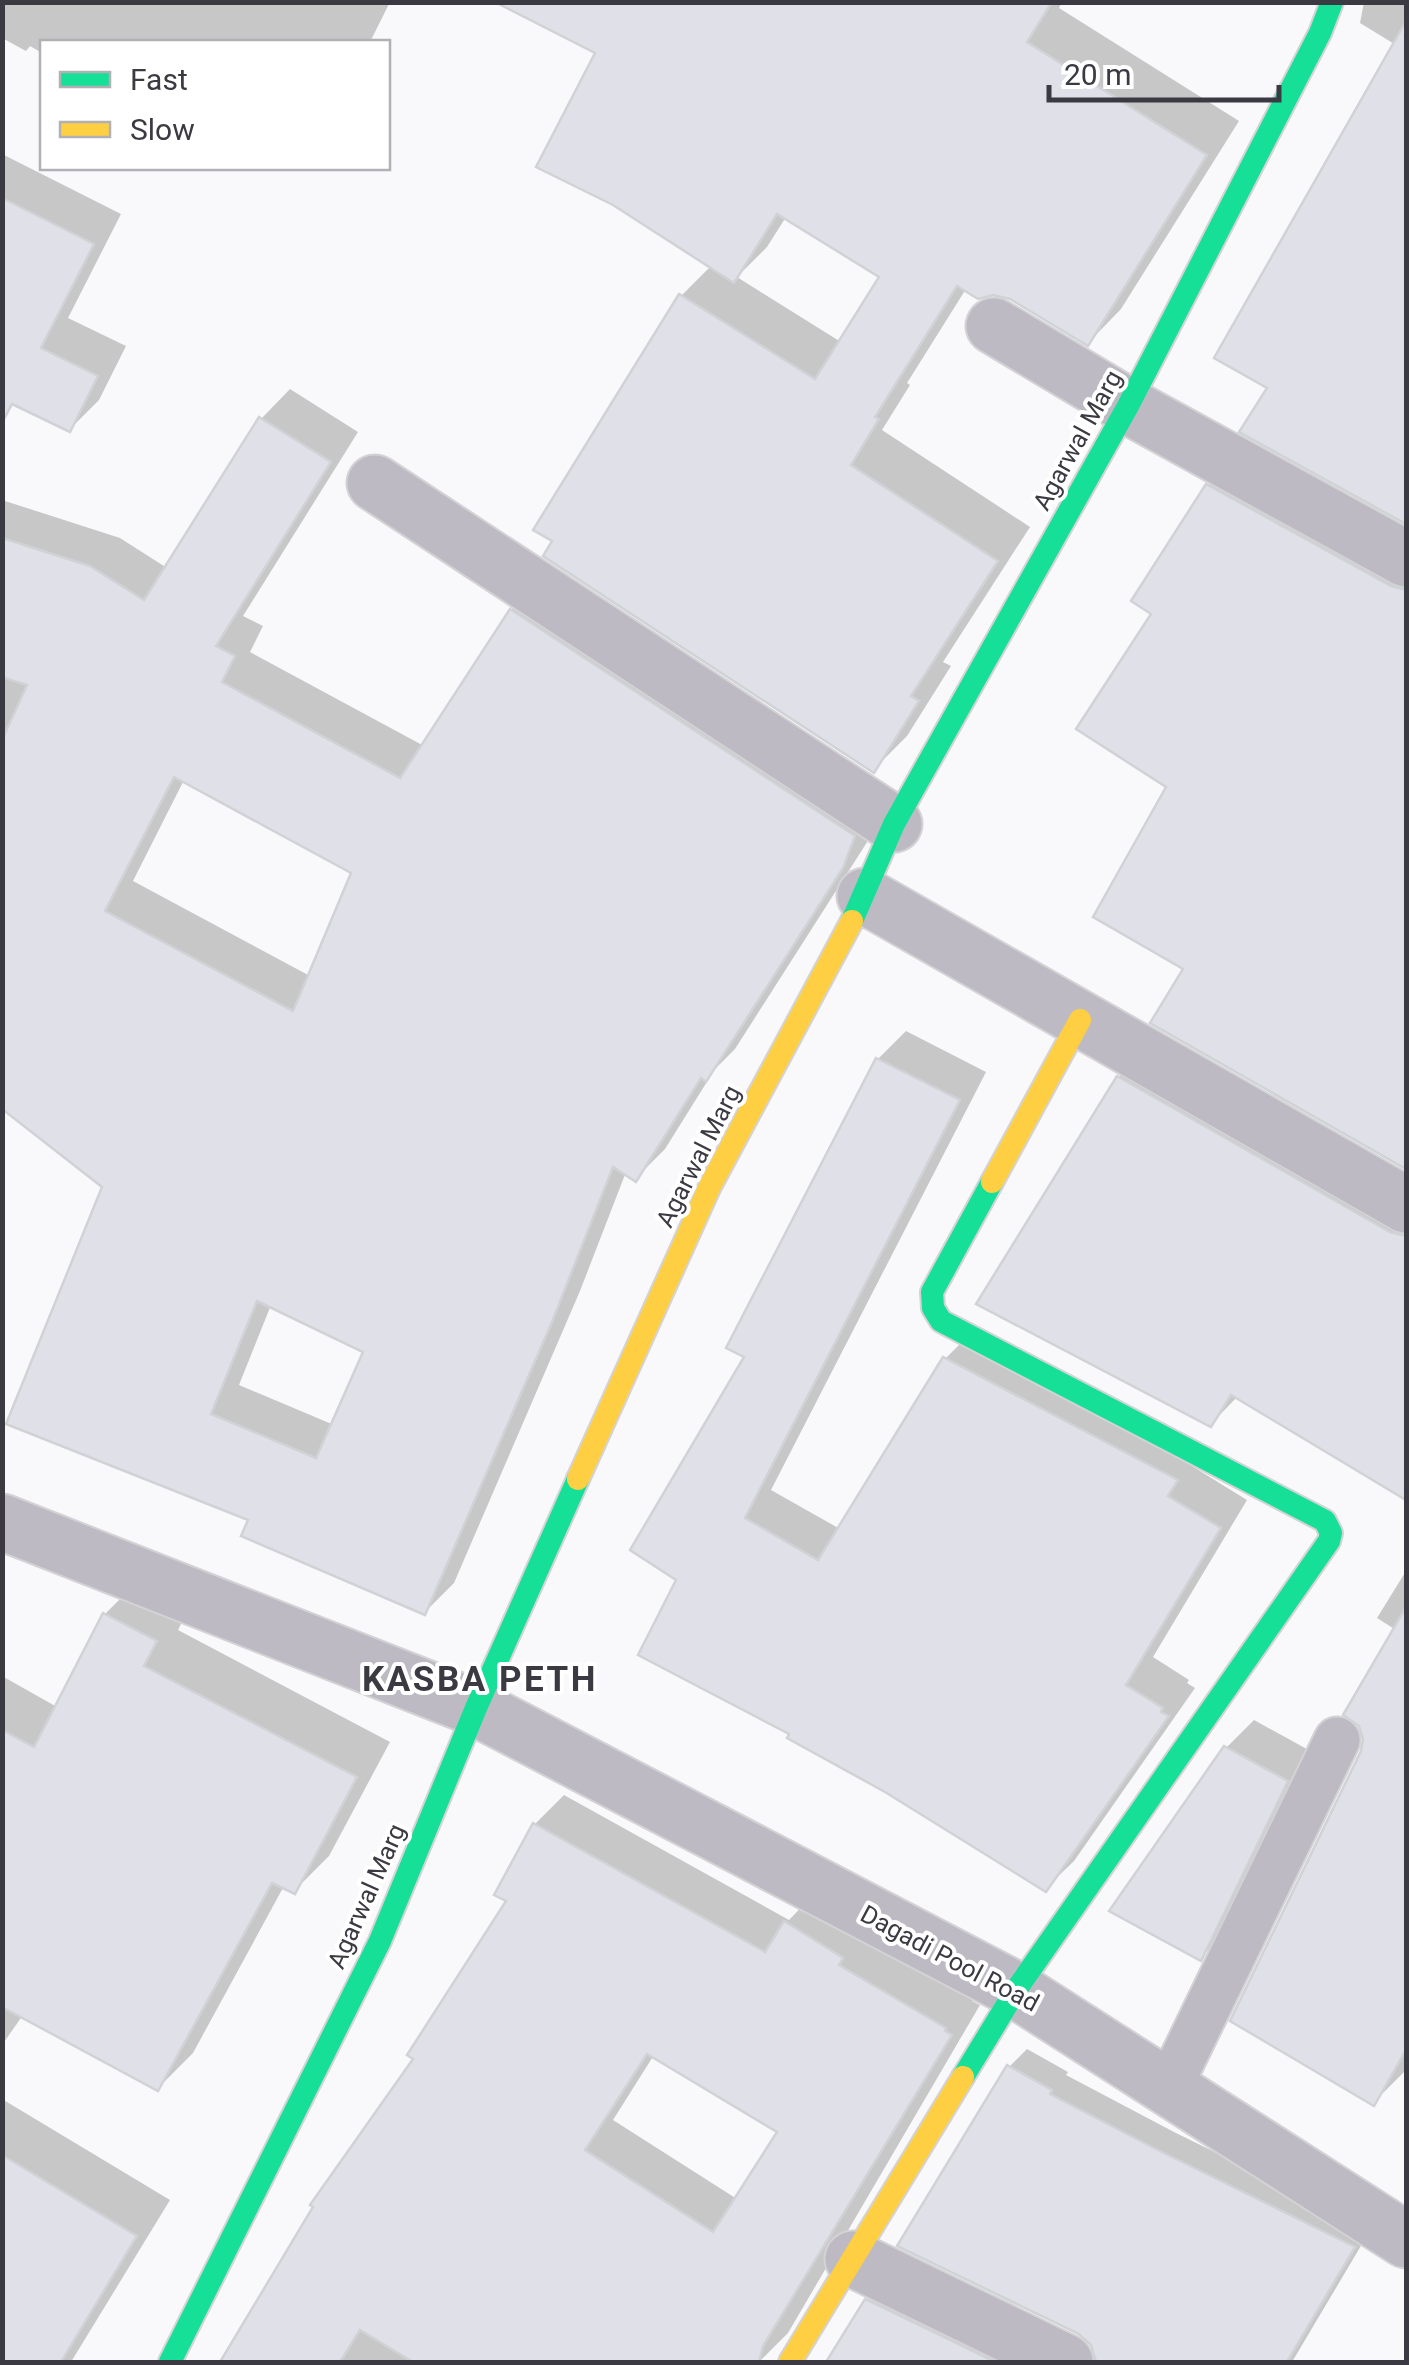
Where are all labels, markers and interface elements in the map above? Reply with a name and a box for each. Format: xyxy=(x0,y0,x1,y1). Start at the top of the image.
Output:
legend xyxy=(40,40,390,170)
scale bar xyxy=(1049,40,1279,102)
text: 20 m xyxy=(1064,57,1131,92)
text: Fast xyxy=(130,62,188,97)
text: Slow xyxy=(130,112,195,147)
street label: Agarwal Marg xyxy=(1027,365,1128,515)
street label: Agarwal Marg xyxy=(650,1081,747,1232)
district label: KASBA PETH xyxy=(362,1659,598,1700)
street label: Agarwal Marg xyxy=(322,1820,411,1973)
street label: Dagadi Pool Road xyxy=(856,1899,1044,2018)

